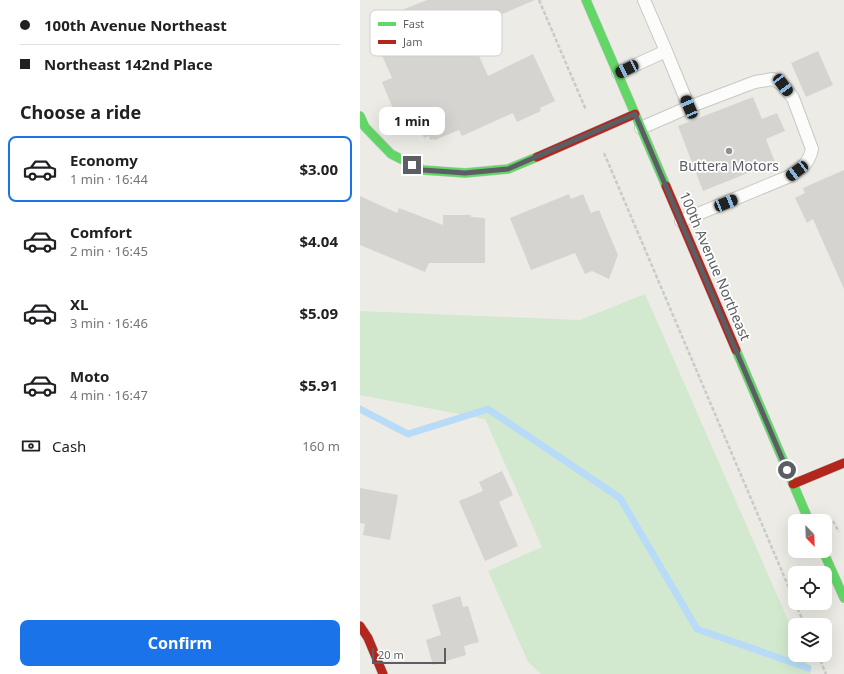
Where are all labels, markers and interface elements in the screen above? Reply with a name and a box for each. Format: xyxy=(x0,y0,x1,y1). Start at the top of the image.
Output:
legend xyxy=(370,10,502,56)
text: 100th Avenue Northeast xyxy=(44,15,227,35)
text: Fast xyxy=(403,16,424,31)
text: Jam xyxy=(402,34,422,49)
text: Northeast 142nd Place xyxy=(44,54,213,74)
car xyxy=(614,58,640,80)
car xyxy=(771,72,795,98)
car xyxy=(679,94,699,120)
text: Choose a ride xyxy=(20,100,141,124)
callout: 1 min xyxy=(379,107,445,135)
text: 1 min xyxy=(394,112,430,130)
marker: Buttera Motors xyxy=(724,146,734,156)
text: Economy xyxy=(70,150,138,170)
icon: car xyxy=(22,151,58,187)
route end xyxy=(403,156,421,174)
place label: Buttera Motors xyxy=(679,156,779,175)
text: $3.00 xyxy=(299,159,338,179)
car xyxy=(784,159,810,183)
text: 1 min · 16:44 xyxy=(70,170,148,188)
street label: 100th Avenue Northeast xyxy=(675,188,756,343)
car xyxy=(713,193,739,213)
text: Comfort xyxy=(70,222,132,242)
icon: car xyxy=(22,223,58,259)
text: $4.04 xyxy=(299,231,338,251)
text: 2 min · 16:45 xyxy=(70,242,148,260)
text: XL xyxy=(70,294,88,314)
icon: car xyxy=(22,295,58,331)
text: $5.09 xyxy=(299,303,338,323)
text: 3 min · 16:46 xyxy=(70,314,148,332)
text: Moto xyxy=(70,366,109,386)
icon: car xyxy=(22,367,58,403)
text: $5.91 xyxy=(299,375,338,395)
text: 4 min · 16:47 xyxy=(70,386,148,404)
icon: cash xyxy=(20,435,42,457)
text: Cash xyxy=(52,436,86,456)
text: 160 m xyxy=(302,437,340,455)
route start xyxy=(778,461,796,479)
north arrow xyxy=(788,514,832,558)
map controls xyxy=(788,514,832,662)
button: locate xyxy=(788,566,832,610)
button: layers xyxy=(788,618,832,662)
button: Confirm xyxy=(20,620,340,666)
scale bar xyxy=(372,646,446,665)
text: 20 m xyxy=(378,647,404,662)

